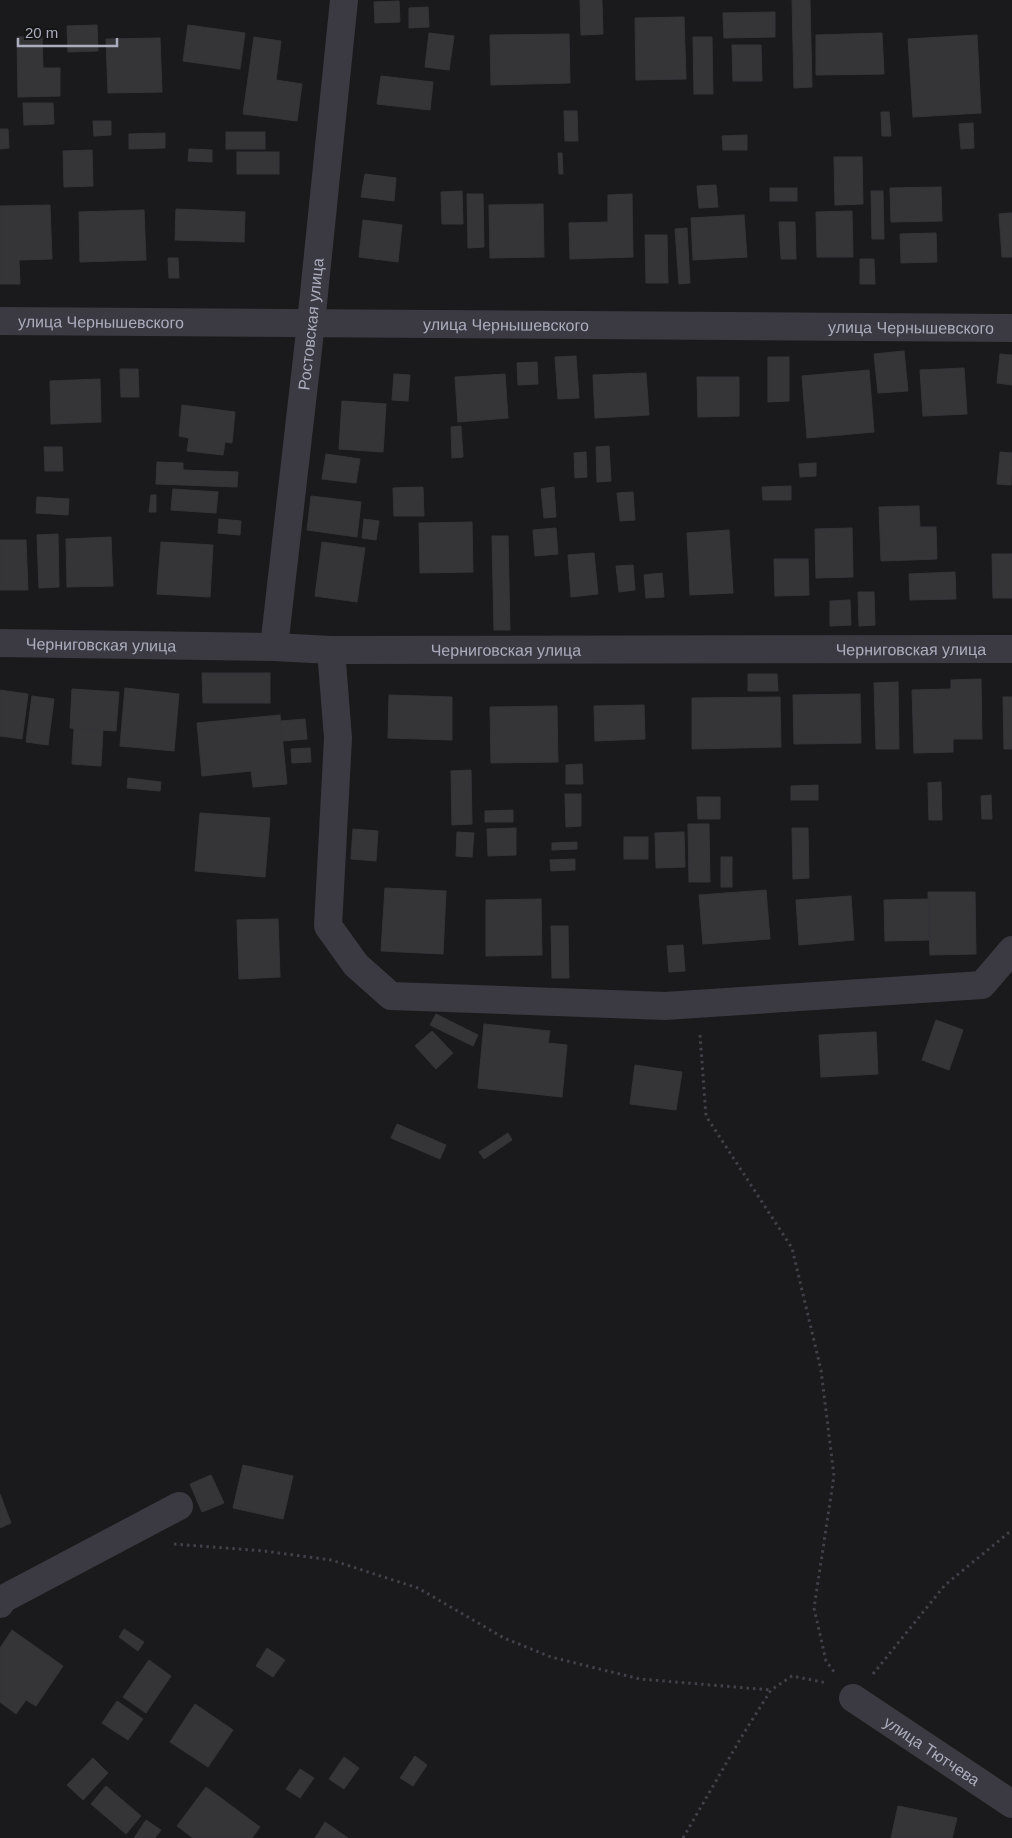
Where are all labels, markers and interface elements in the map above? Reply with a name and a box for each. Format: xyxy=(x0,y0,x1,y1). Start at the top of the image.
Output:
scale bar xyxy=(18,15,116,47)
text: 20 m xyxy=(25,24,58,41)
street label: Ростовская улица xyxy=(295,257,326,391)
street label: улица Чернышевского xyxy=(18,313,184,331)
street label: улица Чернышевского xyxy=(423,315,589,334)
street label: улица Чернышевского xyxy=(828,318,994,336)
street label: Черниговская улица xyxy=(26,635,176,654)
street label: Черниговская улица xyxy=(431,641,581,658)
street label: Черниговская улица xyxy=(836,641,986,658)
street label: улица Тютчева xyxy=(881,1713,983,1789)

